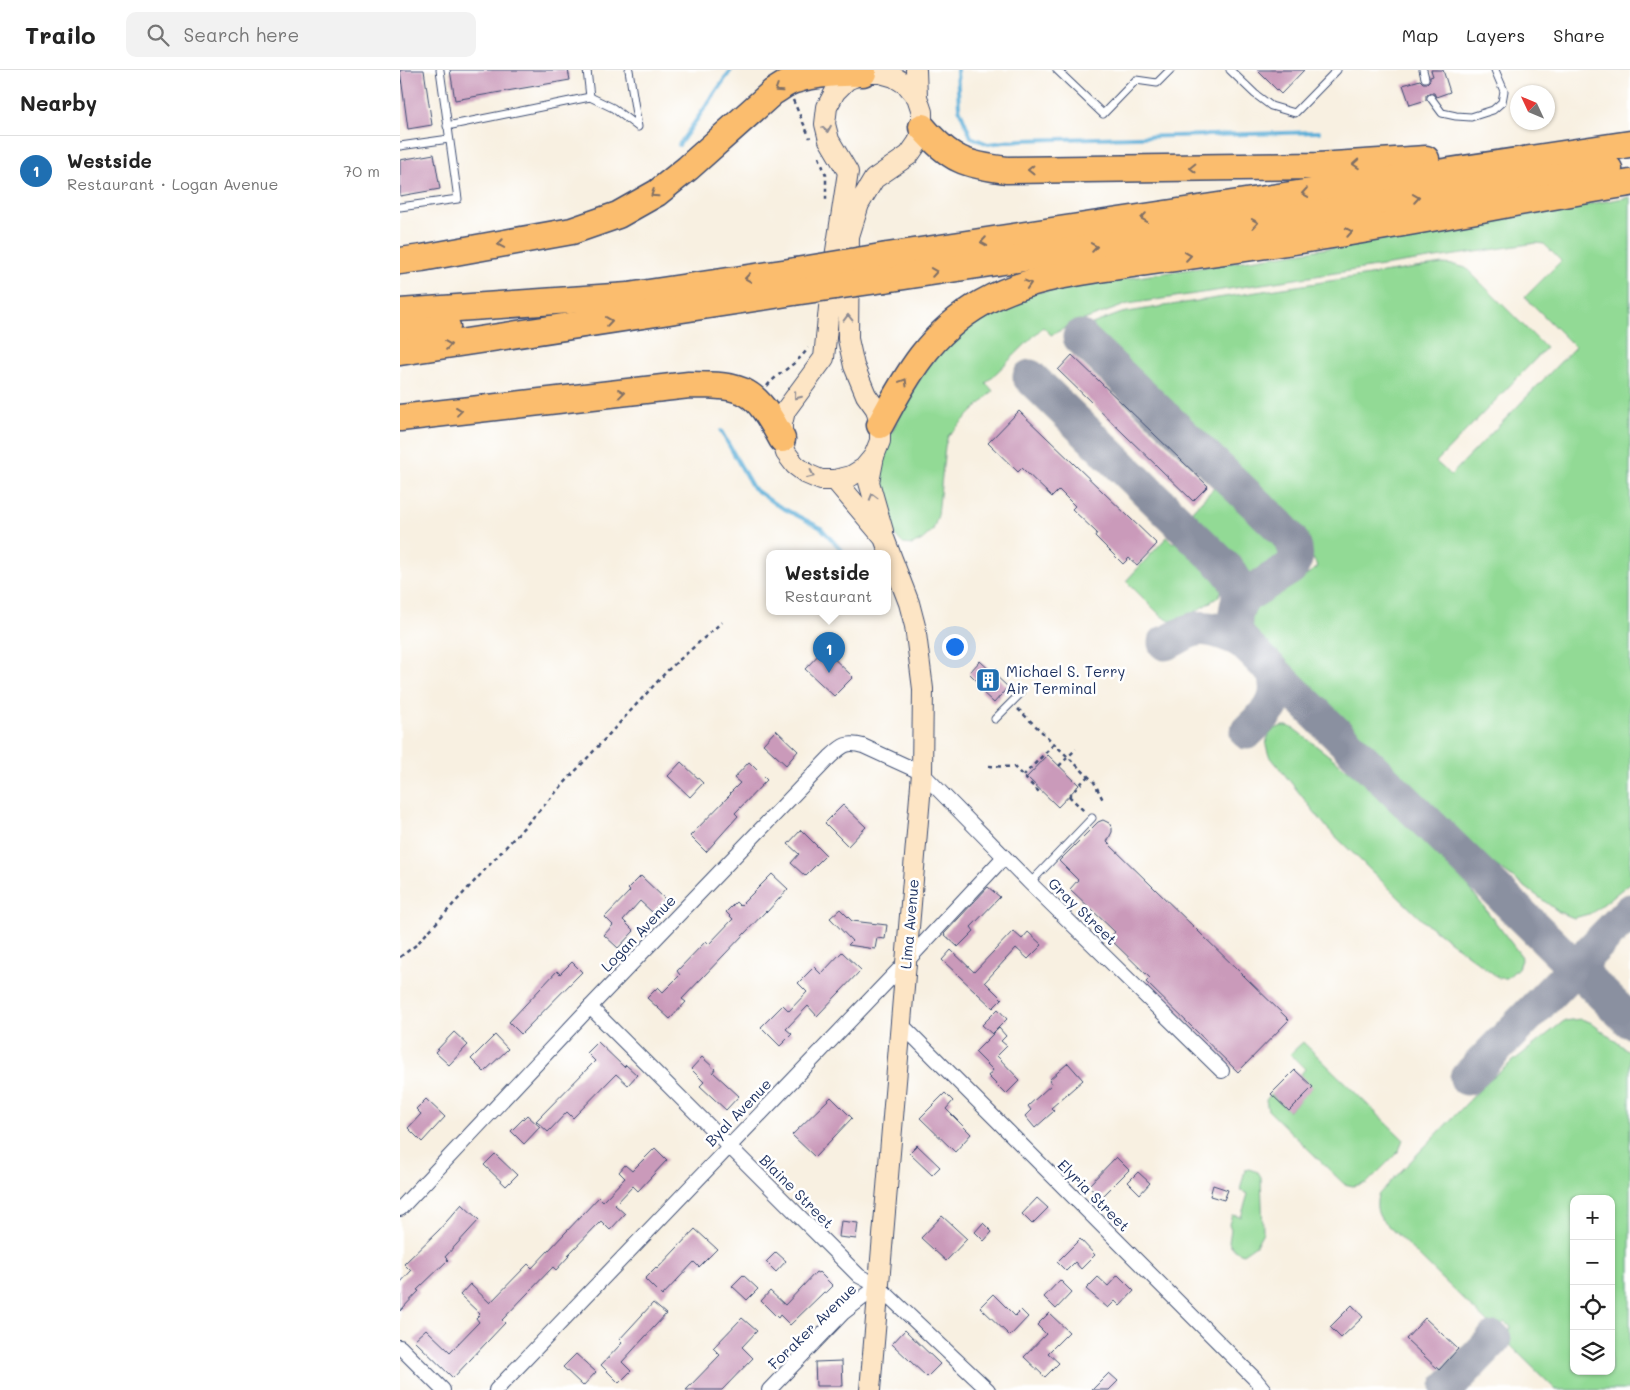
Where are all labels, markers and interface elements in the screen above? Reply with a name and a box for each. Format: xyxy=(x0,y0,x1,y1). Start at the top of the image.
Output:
search box xyxy=(126,12,476,57)
text: Trailo xyxy=(25,19,96,50)
icon: search xyxy=(144,21,172,49)
text: Search here xyxy=(184,22,299,47)
text: Map xyxy=(1402,23,1438,47)
text: Layers xyxy=(1466,23,1525,47)
text: Share xyxy=(1553,23,1605,47)
one-way arrow xyxy=(774,83,783,93)
north arrow xyxy=(1510,85,1555,130)
text: Nearby xyxy=(20,89,97,116)
one-way arrow xyxy=(821,125,832,133)
text: Westside xyxy=(67,148,152,173)
one-way arrow xyxy=(1351,158,1359,169)
text: 1 xyxy=(32,160,40,181)
text: 70 m xyxy=(343,160,380,181)
one-way arrow xyxy=(1189,163,1196,173)
one-way arrow xyxy=(1026,165,1034,175)
text: Restaurant · Logan Avenue xyxy=(67,173,278,194)
one-way arrow xyxy=(650,188,660,197)
one-way arrow xyxy=(1301,188,1309,198)
one-way arrow xyxy=(1411,194,1420,204)
one-way arrow xyxy=(1140,212,1148,223)
one-way arrow xyxy=(1251,218,1259,229)
one-way arrow xyxy=(1344,228,1353,238)
one-way arrow xyxy=(979,236,987,247)
one-way arrow xyxy=(497,238,506,248)
one-way arrow xyxy=(1090,243,1099,253)
one-way arrow xyxy=(1184,252,1192,262)
one-way arrow xyxy=(930,267,938,278)
one-way arrow xyxy=(744,273,752,283)
one-way arrow xyxy=(1023,279,1031,289)
one-way arrow xyxy=(843,314,853,322)
one-way arrow xyxy=(605,316,613,327)
one-way arrow xyxy=(444,340,453,350)
one-way arrow xyxy=(897,379,907,388)
one-way arrow xyxy=(617,388,625,399)
one-way arrow xyxy=(793,391,802,400)
one-way arrow xyxy=(456,406,464,417)
one-way arrow xyxy=(806,469,815,480)
one-way arrow xyxy=(868,493,879,501)
popup xyxy=(766,550,891,615)
text: Westside xyxy=(785,560,870,585)
text: Restaurant xyxy=(785,585,872,606)
pin: 1 xyxy=(813,632,845,673)
your location xyxy=(942,634,968,660)
place label: Michael S. Terry Air Terminal xyxy=(1006,661,1125,698)
building icon: Michael S. Terry Air Terminal xyxy=(975,667,1001,693)
street label: Gray Street xyxy=(1044,873,1122,949)
street label: Lima Avenue xyxy=(895,878,923,970)
street label: Logan Avenue xyxy=(596,890,680,976)
street label: Byal Avenue xyxy=(701,1074,775,1150)
street label: Blaine Street xyxy=(756,1150,838,1232)
street label: Elyria Street xyxy=(1054,1155,1134,1235)
map controls xyxy=(1570,1195,1615,1375)
button: + xyxy=(1570,1195,1615,1240)
button: − xyxy=(1570,1240,1615,1285)
street label: Foraker Avenue xyxy=(763,1279,861,1373)
button: locate xyxy=(1570,1285,1615,1330)
button: layers xyxy=(1570,1330,1615,1375)

